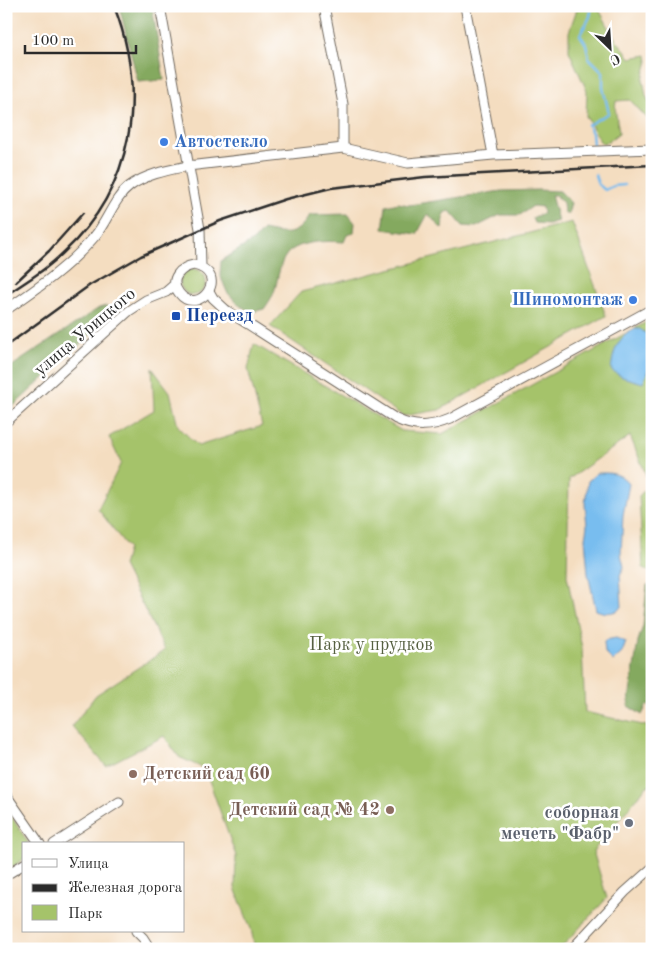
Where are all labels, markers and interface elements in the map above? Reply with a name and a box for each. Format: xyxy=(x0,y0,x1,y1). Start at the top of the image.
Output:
scale bar xyxy=(25,22,136,54)
north arrow xyxy=(586,22,636,72)
text: 100 m xyxy=(32,34,74,49)
text: С xyxy=(608,51,622,67)
place label: Автостекло xyxy=(174,133,268,151)
marker: Автостекло xyxy=(158,136,170,148)
street label: улица Урицкого xyxy=(31,285,139,379)
place label: Шиномонтаж xyxy=(511,291,623,309)
marker: Шиномонтаж xyxy=(627,294,639,306)
place label: Переезд xyxy=(186,307,253,325)
marker: Переезд xyxy=(170,310,182,322)
park label: Парк у прудков xyxy=(309,636,433,654)
place label: Детский сад 60 xyxy=(143,765,270,783)
marker: Детский сад 60 xyxy=(127,768,139,780)
place label: Детский сад № 42 xyxy=(229,801,380,819)
marker: Детский сад № 42 xyxy=(384,804,396,816)
place label: соборная мечеть "Фабр" xyxy=(501,804,619,843)
marker: соборная мечеть "Фабр" xyxy=(623,817,635,829)
legend xyxy=(22,842,185,932)
text: Улица xyxy=(68,857,109,872)
text: Железная дорога xyxy=(68,881,183,896)
text: Парк xyxy=(68,907,103,922)

